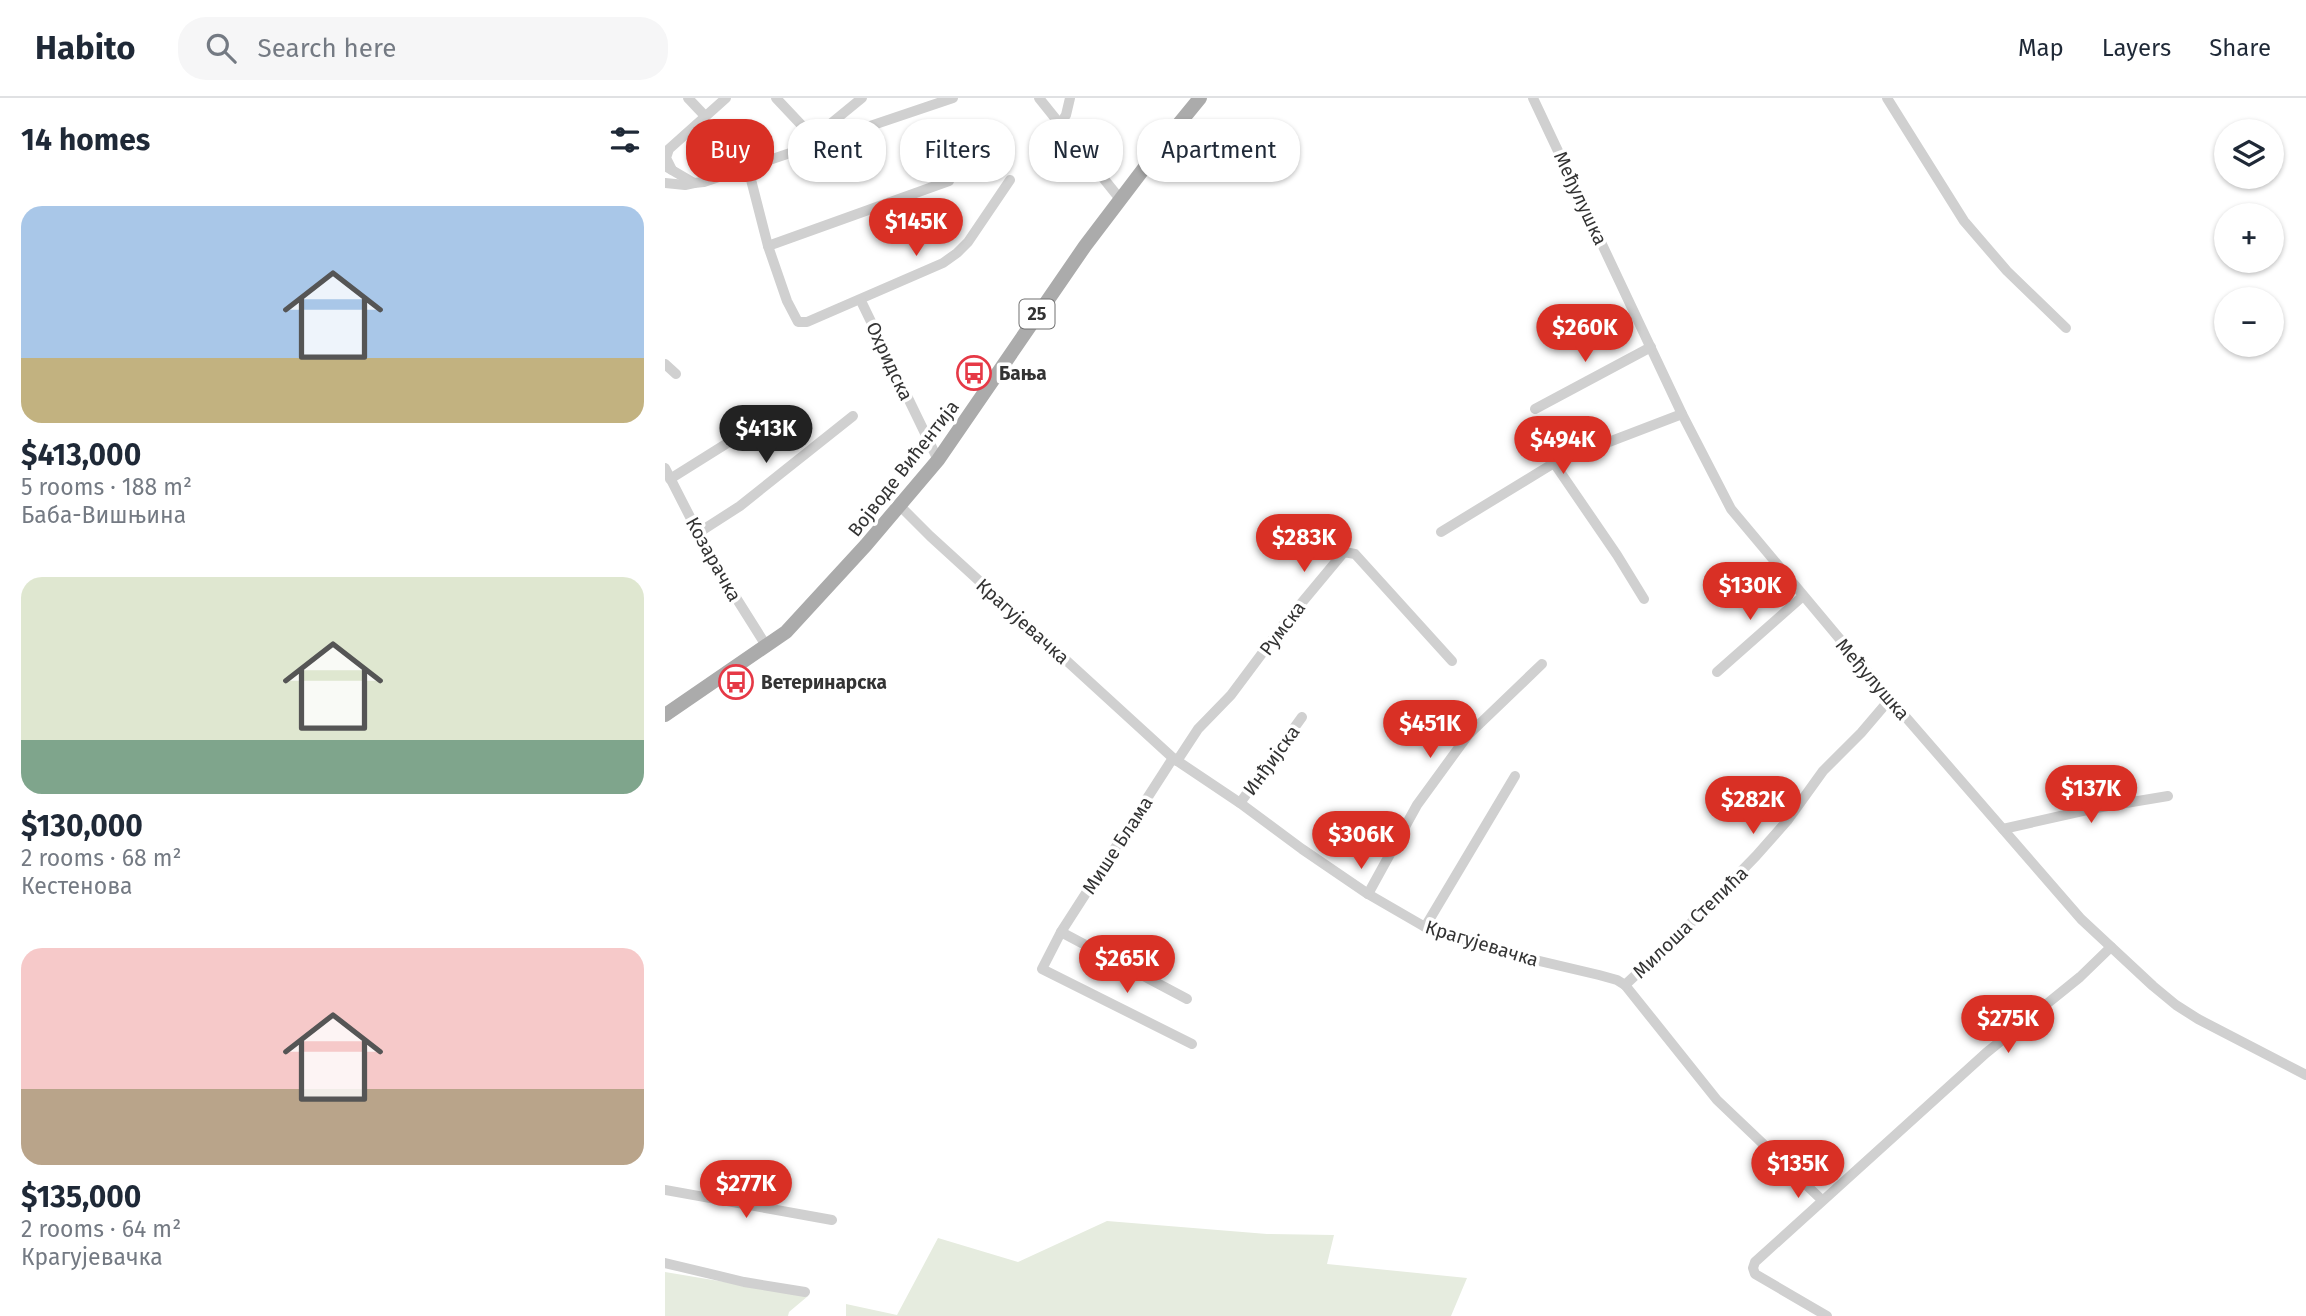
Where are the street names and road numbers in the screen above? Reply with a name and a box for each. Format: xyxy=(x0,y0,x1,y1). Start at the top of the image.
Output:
street label: Међулушка xyxy=(1549,148,1612,249)
road number: 25 xyxy=(1019,300,1055,328)
street label: Охридска xyxy=(861,318,918,404)
street label: Војводе Вићентија xyxy=(843,395,964,541)
street label: Козарачка xyxy=(681,513,746,606)
street label: Крагујевачка xyxy=(971,574,1074,669)
street label: Румска xyxy=(1255,597,1310,660)
street label: Међулушка xyxy=(1831,634,1914,725)
street label: Инђијска xyxy=(1238,721,1305,800)
street label: Мише Блама xyxy=(1077,792,1158,898)
street label: Милоша Степића xyxy=(1628,862,1753,983)
street label: Крагујевачка xyxy=(1423,915,1541,972)

